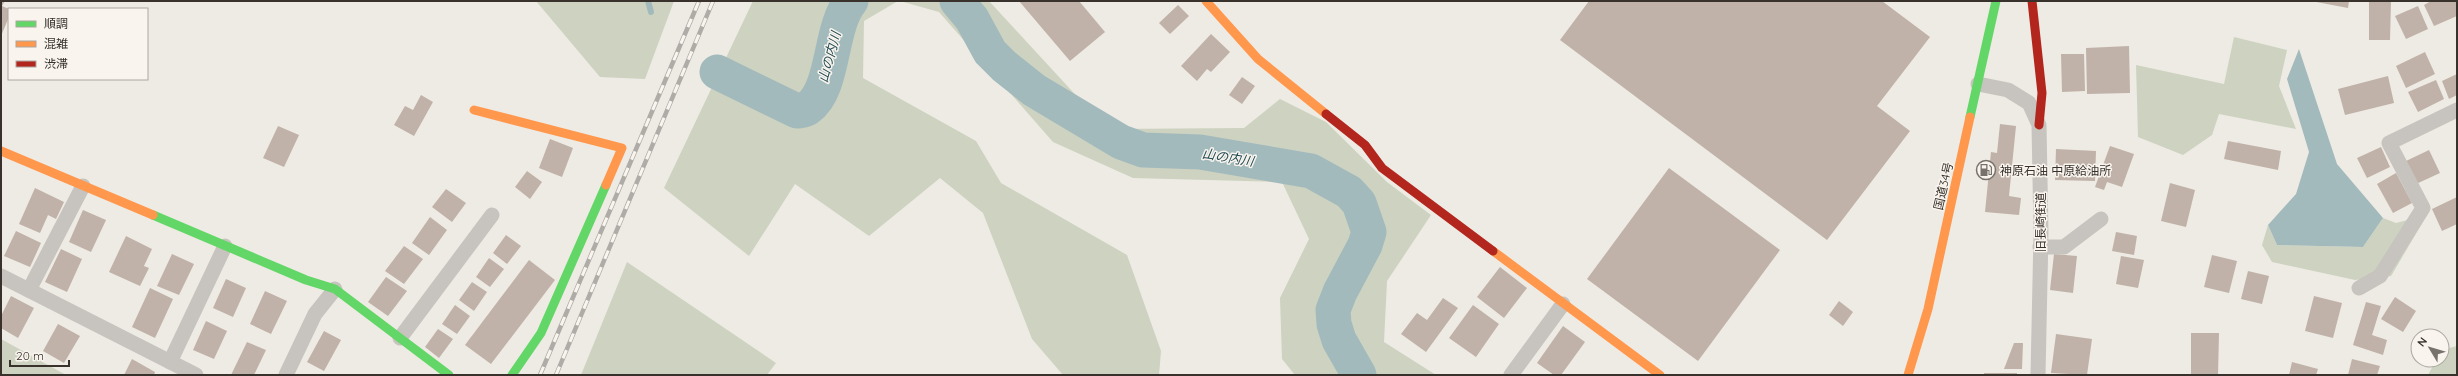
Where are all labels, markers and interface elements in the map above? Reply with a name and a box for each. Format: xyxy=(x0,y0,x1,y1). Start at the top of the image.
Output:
legend xyxy=(8,8,148,80)
text: 順調 xyxy=(44,16,68,31)
water label: 山の内川 xyxy=(815,28,844,84)
text: 混雑 xyxy=(44,36,68,51)
text: 渋滞 xyxy=(44,56,68,71)
water label: 山の内川 xyxy=(1201,145,1257,169)
fuel station icon: 神原石油 中原給油所 xyxy=(1975,159,1997,181)
street label: 国道34号 xyxy=(1930,161,1956,211)
place label: 神原石油 中原給油所 xyxy=(2000,163,2111,178)
street label: 旧長崎街道 xyxy=(2033,192,2048,252)
north arrow xyxy=(2410,328,2450,368)
text: N xyxy=(2414,334,2430,349)
scale bar xyxy=(10,342,69,368)
text: 20 m xyxy=(16,348,44,363)

